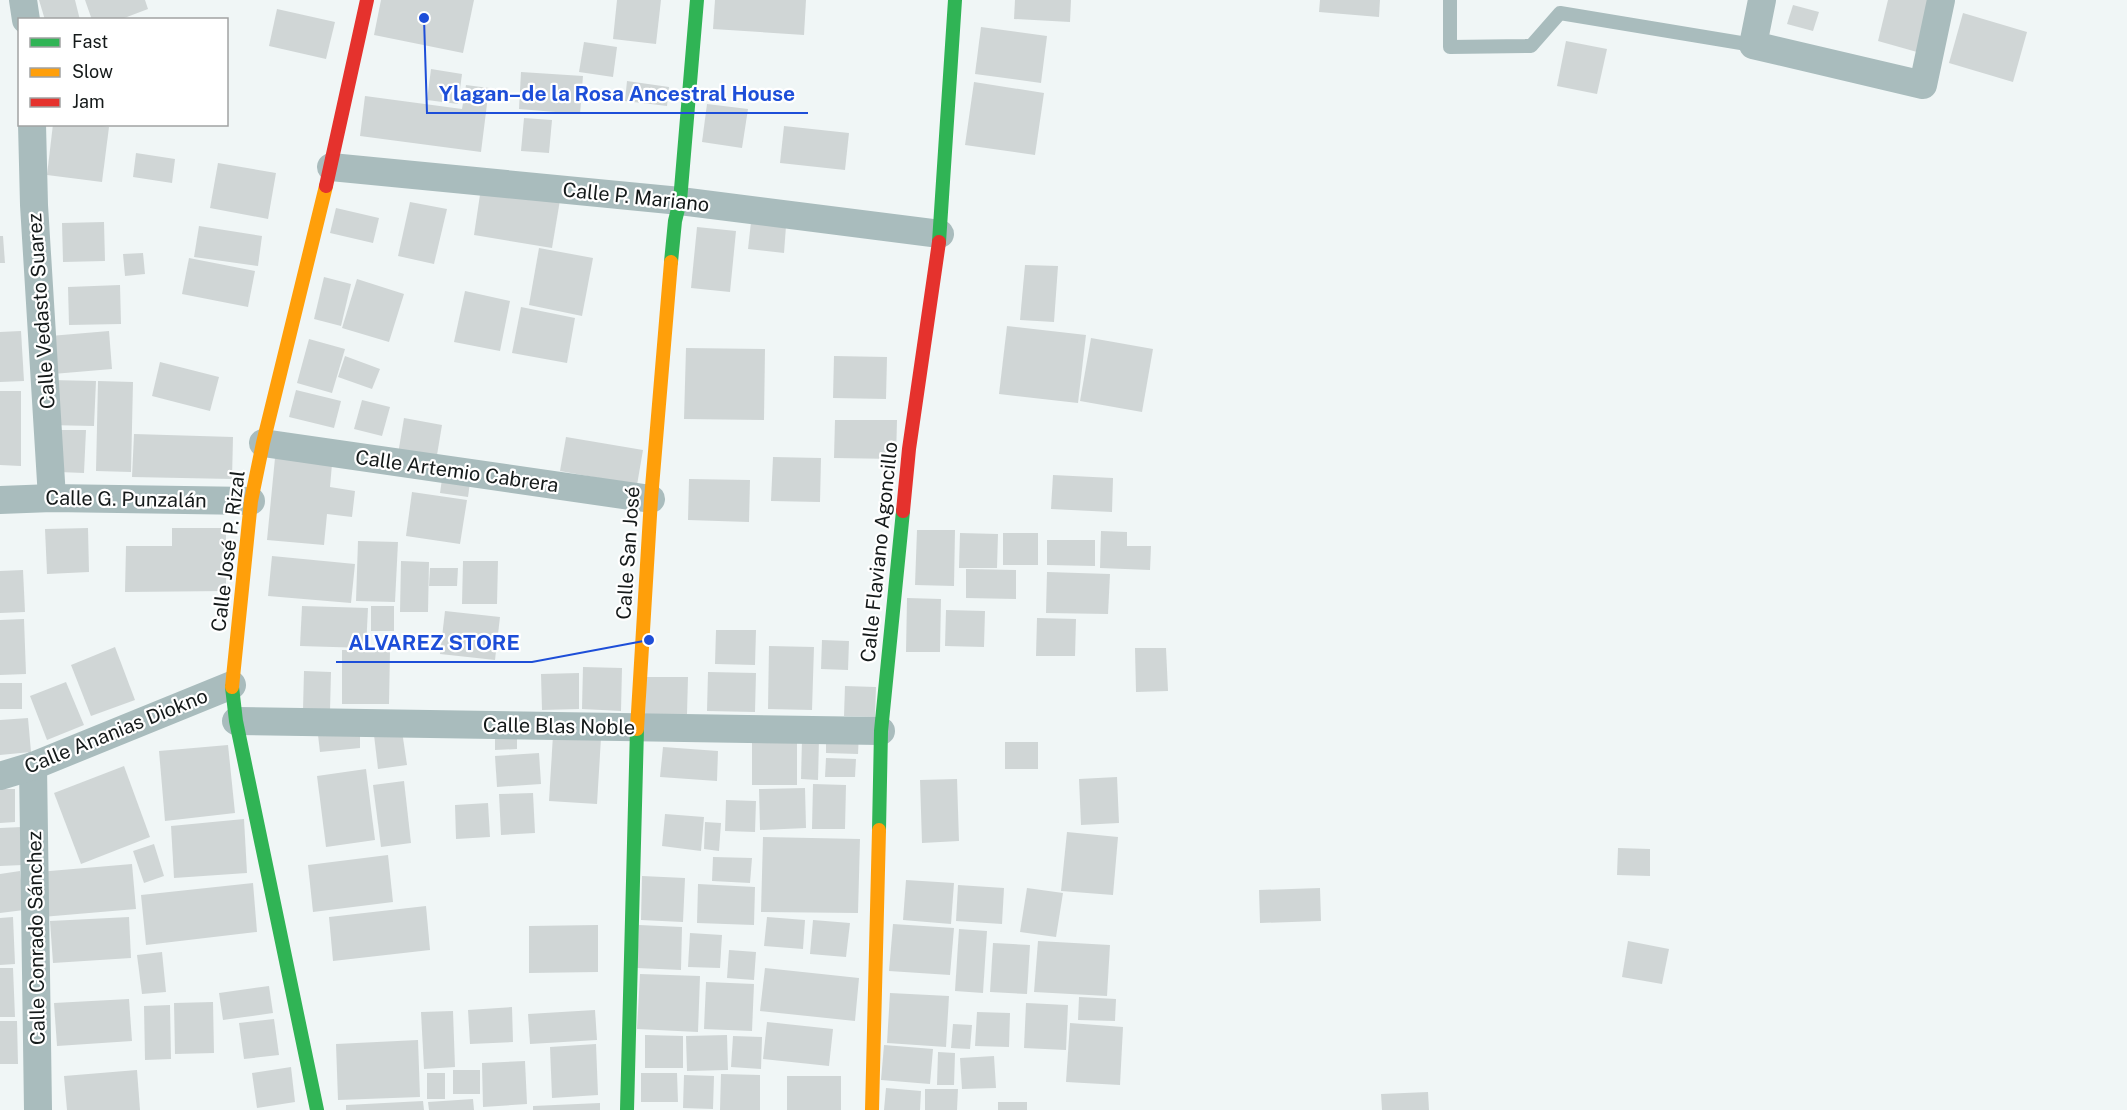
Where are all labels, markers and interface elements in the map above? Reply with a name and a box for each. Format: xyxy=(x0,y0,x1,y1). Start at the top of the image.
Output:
legend xyxy=(18,18,228,126)
text: Fast xyxy=(72,31,108,52)
text: Slow xyxy=(72,61,113,82)
callout: Ylagan–de la Rosa Ancestral House xyxy=(427,74,808,113)
text: Ylagan–de la Rosa Ancestral House xyxy=(439,81,795,106)
text: Jam xyxy=(72,91,105,112)
street label: Calle P. Mariano xyxy=(561,177,711,217)
street label: Calle Vedasto Suarez xyxy=(22,212,60,410)
street label: Calle Flaviano Agoncillo xyxy=(855,441,903,663)
street label: Calle Artemio Cabrera xyxy=(354,445,560,497)
street label: Calle José P. Rizal xyxy=(206,469,250,633)
street label: Calle G. Punzalán xyxy=(45,486,207,512)
street label: Calle San José xyxy=(611,486,645,620)
callout: ALVAREZ STORE xyxy=(336,623,532,662)
text: ALVAREZ STORE xyxy=(348,630,520,655)
street label: Calle Ananias Diokno xyxy=(21,683,211,779)
street label: Calle Blas Noble xyxy=(483,713,635,739)
street label: Calle Conrado Sánchez xyxy=(22,831,50,1045)

